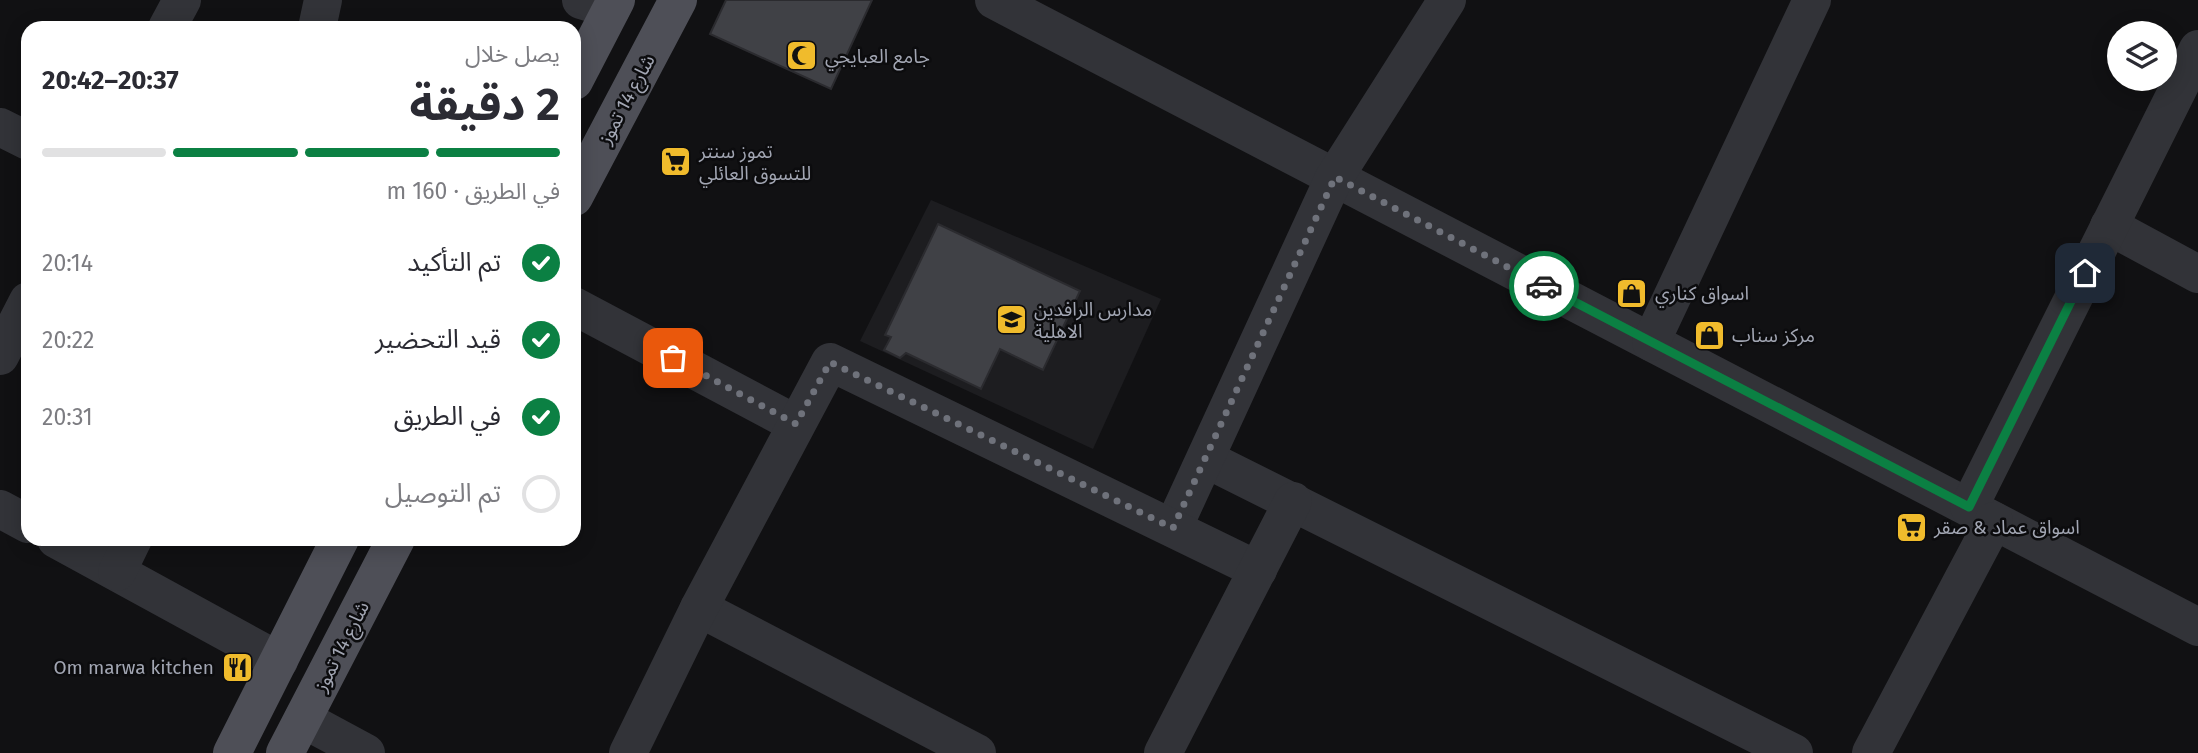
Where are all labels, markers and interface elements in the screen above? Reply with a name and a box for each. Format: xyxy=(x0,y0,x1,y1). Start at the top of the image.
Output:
map controls xyxy=(2107,21,2177,91)
button: layers xyxy=(2107,21,2177,91)
mosque icon: جامع العبايجي xyxy=(785,39,819,73)
text: يصل خلال xyxy=(465,40,560,68)
place label: جامع العبايجي xyxy=(825,45,930,71)
street label: شارع 14 تموز xyxy=(593,51,661,150)
text: 20:37–20:42 xyxy=(42,65,179,96)
text: 2 دقيقة xyxy=(410,77,560,132)
place label: تموز سنتر للتسوق العائلي xyxy=(698,140,811,188)
supermarket icon: تموز سنتر للتسوق العائلي xyxy=(659,145,693,179)
text: في الطريق · 160 m xyxy=(386,177,560,205)
pin xyxy=(2055,243,2115,303)
icon: check xyxy=(522,244,560,282)
text: تم التأكيد xyxy=(407,247,501,278)
text: 20:14 xyxy=(42,249,93,277)
courier xyxy=(1509,251,1579,321)
icon: home xyxy=(2066,254,2104,292)
icon: car xyxy=(1525,267,1563,305)
shop icon: اسواق كناري xyxy=(1615,276,1649,310)
place label: اسواق كناري xyxy=(1655,282,1749,308)
place label: مدارس الرافدين اﻻهلية xyxy=(1034,298,1152,343)
school or university icon: مدارس الرافدين اﻻهلية xyxy=(994,303,1028,337)
shop icon: مركز سناب xyxy=(1692,318,1726,352)
icon: check xyxy=(522,321,560,359)
text: قيد التحضير xyxy=(375,324,501,355)
place label: مركز سناب xyxy=(1732,324,1815,347)
text: 20:22 xyxy=(42,326,95,354)
pin xyxy=(643,328,703,388)
icon: bag xyxy=(654,339,692,377)
icon: check xyxy=(522,398,560,436)
text: في الطريق xyxy=(394,401,501,432)
text: 20:31 xyxy=(42,403,93,431)
text: تم التوصيل xyxy=(385,478,501,509)
supermarket icon: اسواق عماد & صقر xyxy=(1894,510,1928,544)
place label: اسواق عماد & صقر xyxy=(1933,516,2080,539)
street label: شارع 14 تموز xyxy=(308,597,376,697)
restaurant icon: Om marwa kitchen xyxy=(220,650,254,684)
place label: Om marwa kitchen xyxy=(53,656,214,679)

